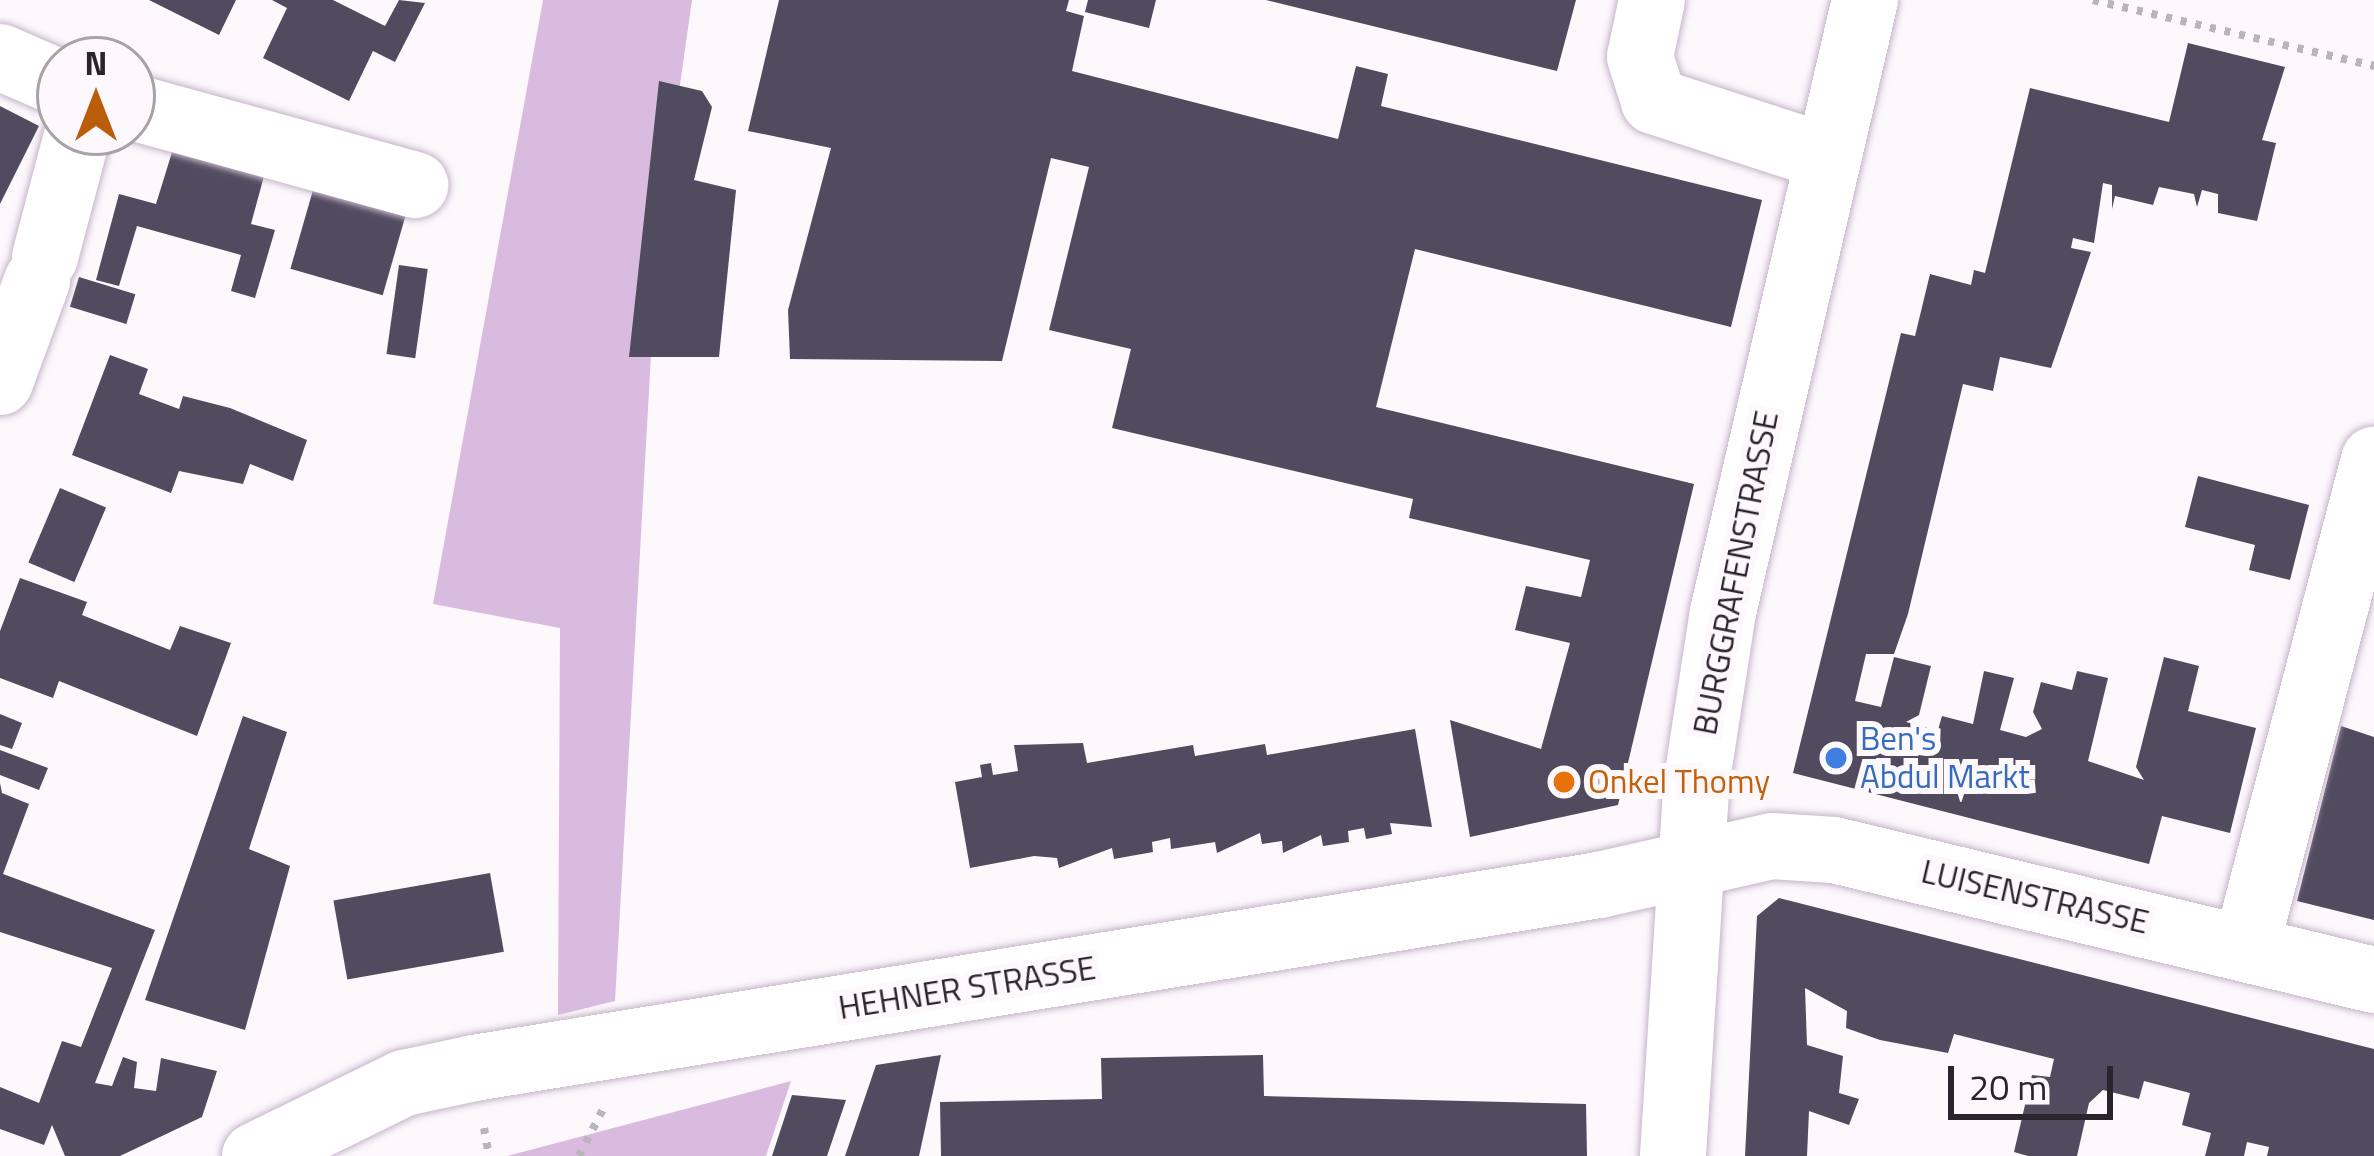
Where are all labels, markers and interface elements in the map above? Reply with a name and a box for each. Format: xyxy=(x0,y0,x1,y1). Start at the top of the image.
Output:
north arrow xyxy=(36,36,156,156)
text: N xyxy=(85,38,107,88)
street label: BURGGRAFENSTRASSE xyxy=(1685,408,1787,738)
place label: Ben's Abdul Markt xyxy=(1860,719,2030,797)
marker: Ben's Abdul Markt xyxy=(1823,745,1849,771)
place label: Onkel Thomy xyxy=(1588,762,1770,802)
marker: Onkel Thomy xyxy=(1551,769,1577,795)
street label: LUISENSTRASSE xyxy=(1918,852,2152,942)
street label: HEHNER STRASSE xyxy=(836,948,1098,1028)
scale bar xyxy=(1954,1042,2119,1116)
text: 20 m xyxy=(1969,1059,2047,1114)

